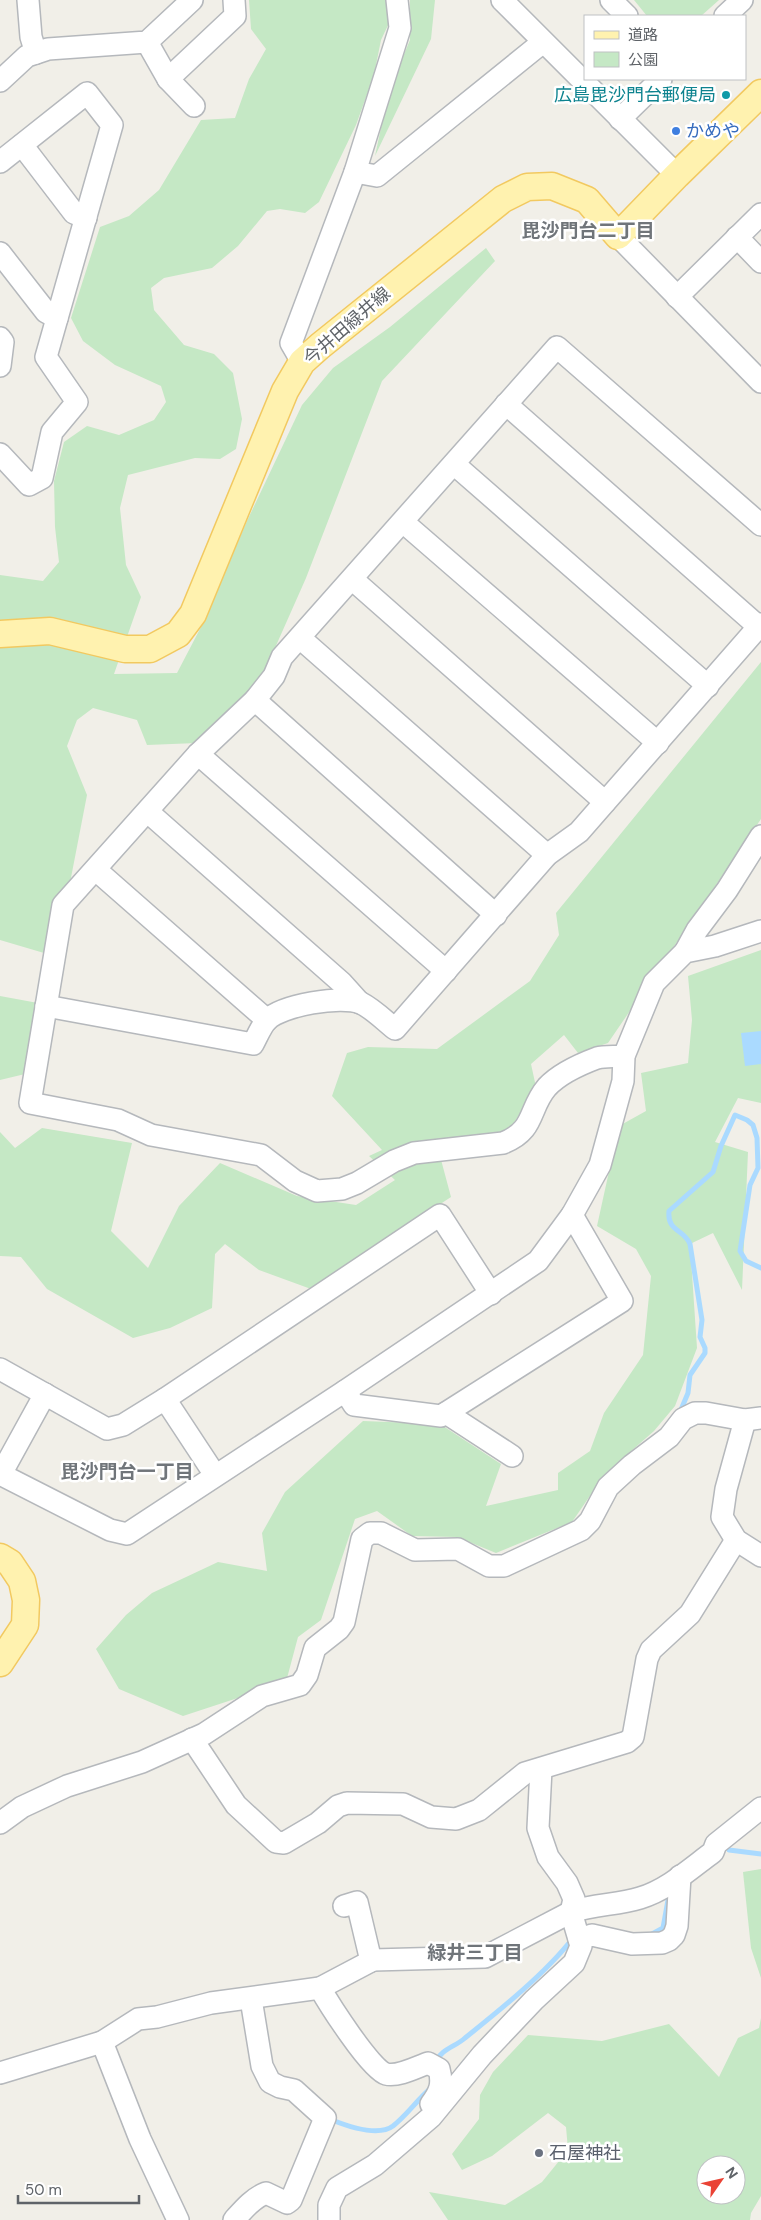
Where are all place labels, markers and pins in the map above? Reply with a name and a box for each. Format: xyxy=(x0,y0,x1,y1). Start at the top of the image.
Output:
place label: 広島毘沙門台郵便局 xyxy=(554,83,716,107)
marker: 広島毘沙門台郵便局 xyxy=(720,89,732,101)
place label: かめや xyxy=(686,119,740,143)
marker: かめや xyxy=(670,125,682,137)
place label: 石屋神社 xyxy=(549,2141,621,2165)
marker: 石屋神社 xyxy=(533,2147,545,2159)

